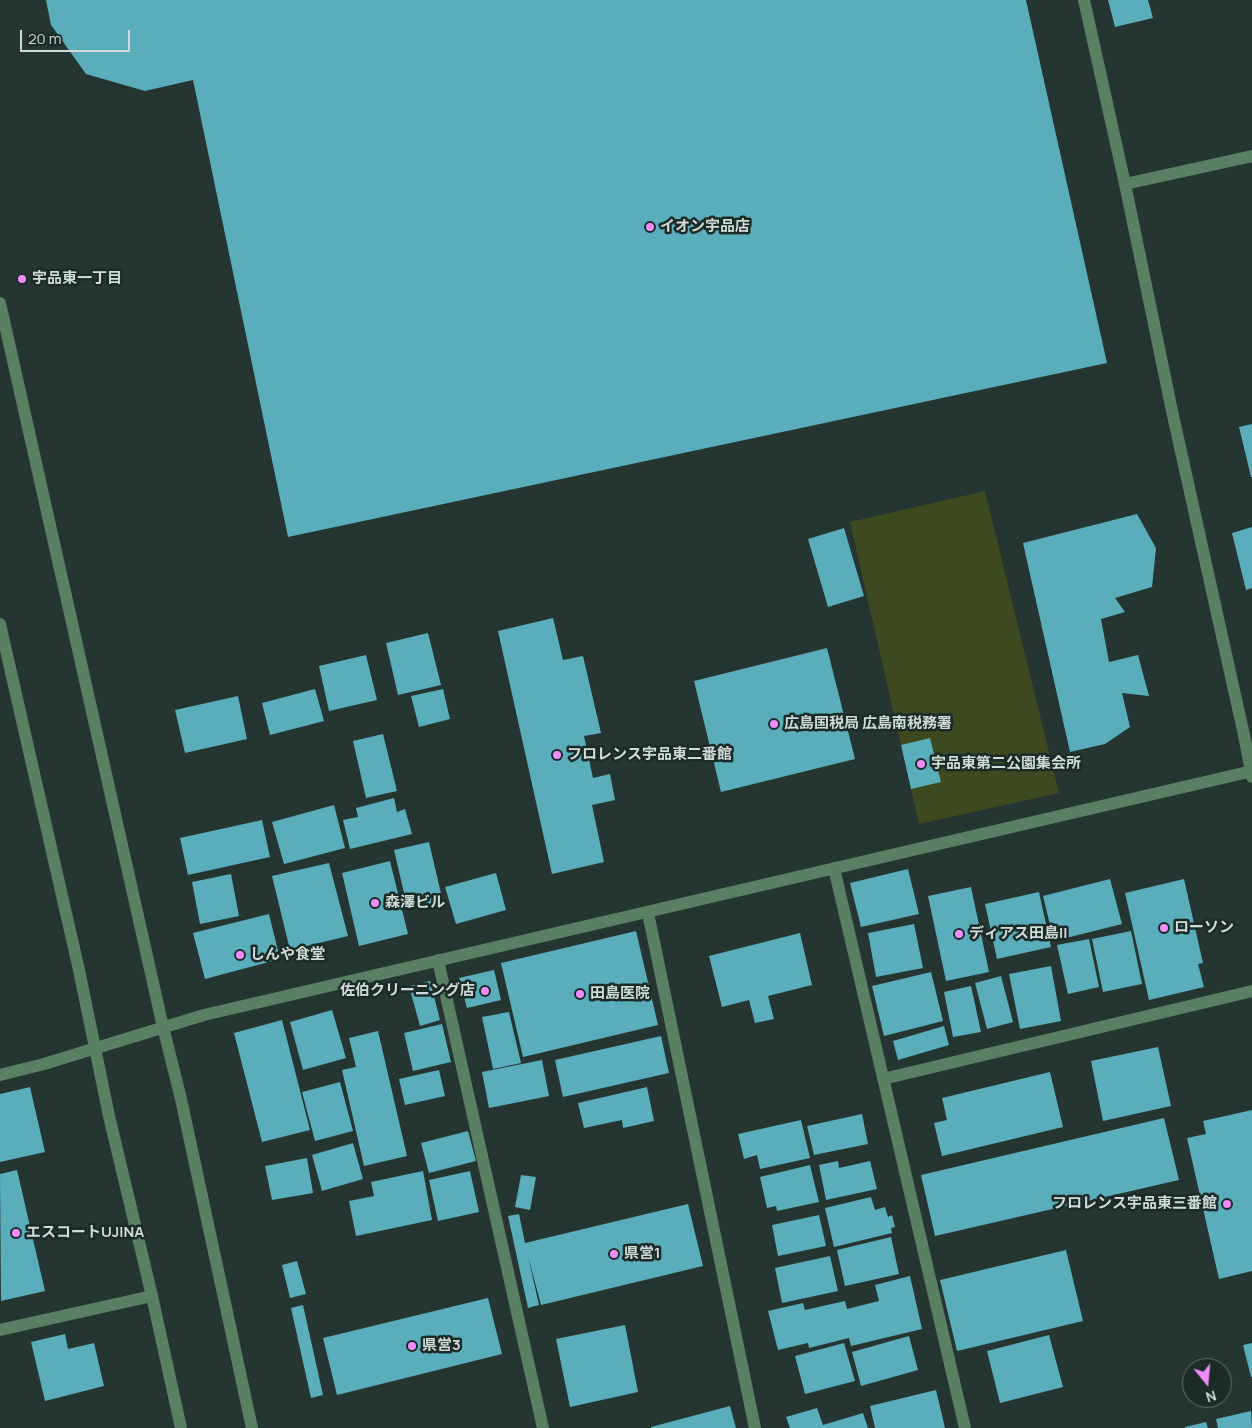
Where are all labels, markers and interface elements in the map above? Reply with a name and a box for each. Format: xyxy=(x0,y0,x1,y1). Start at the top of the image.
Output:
scale bar xyxy=(22,20,132,52)
text: 20 m xyxy=(28,28,61,49)
place label: イオン宇品店 xyxy=(660,218,750,236)
marker: イオン宇品店 xyxy=(644,221,656,233)
place label: 宇品東一丁目 xyxy=(32,270,122,288)
marker: 宇品東一丁目 xyxy=(16,273,28,285)
place label: 広島国税局 広島南税務署 xyxy=(784,715,952,733)
marker: 広島国税局 広島南税務署 xyxy=(768,718,780,730)
place label: フロレンス宇品東二番館 xyxy=(567,746,732,764)
marker: フロレンス宇品東二番館 xyxy=(551,749,563,761)
place label: 宇品東第二公園集会所 xyxy=(931,755,1081,773)
marker: 宇品東第二公園集会所 xyxy=(915,758,927,770)
place label: 森澤ビル xyxy=(385,894,445,912)
marker: 森澤ビル xyxy=(369,897,381,909)
place label: ローソン xyxy=(1174,919,1234,937)
marker: ローソン xyxy=(1158,922,1170,934)
place label: ディアス田島II xyxy=(969,925,1067,943)
marker: ディアス田島II xyxy=(953,928,965,940)
place label: しんや食堂 xyxy=(250,946,325,964)
marker: しんや食堂 xyxy=(234,949,246,961)
place label: 佐伯クリーニング店 xyxy=(340,982,475,1000)
marker: 佐伯クリーニング店 xyxy=(479,985,491,997)
place label: 田島医院 xyxy=(590,985,650,1003)
marker: 田島医院 xyxy=(574,988,586,1000)
place label: フロレンス宇品東三番館 xyxy=(1052,1195,1217,1213)
marker: フロレンス宇品東三番館 xyxy=(1221,1198,1233,1210)
place label: エスコートUJINA xyxy=(26,1224,144,1242)
marker: エスコートUJINA xyxy=(10,1227,22,1239)
place label: 県営1 xyxy=(624,1245,661,1263)
marker: 県営1 xyxy=(608,1248,620,1260)
place label: 県営3 xyxy=(422,1337,461,1355)
marker: 県営3 xyxy=(406,1340,418,1352)
north arrow xyxy=(1182,1358,1232,1408)
text: N xyxy=(1204,1386,1219,1407)

